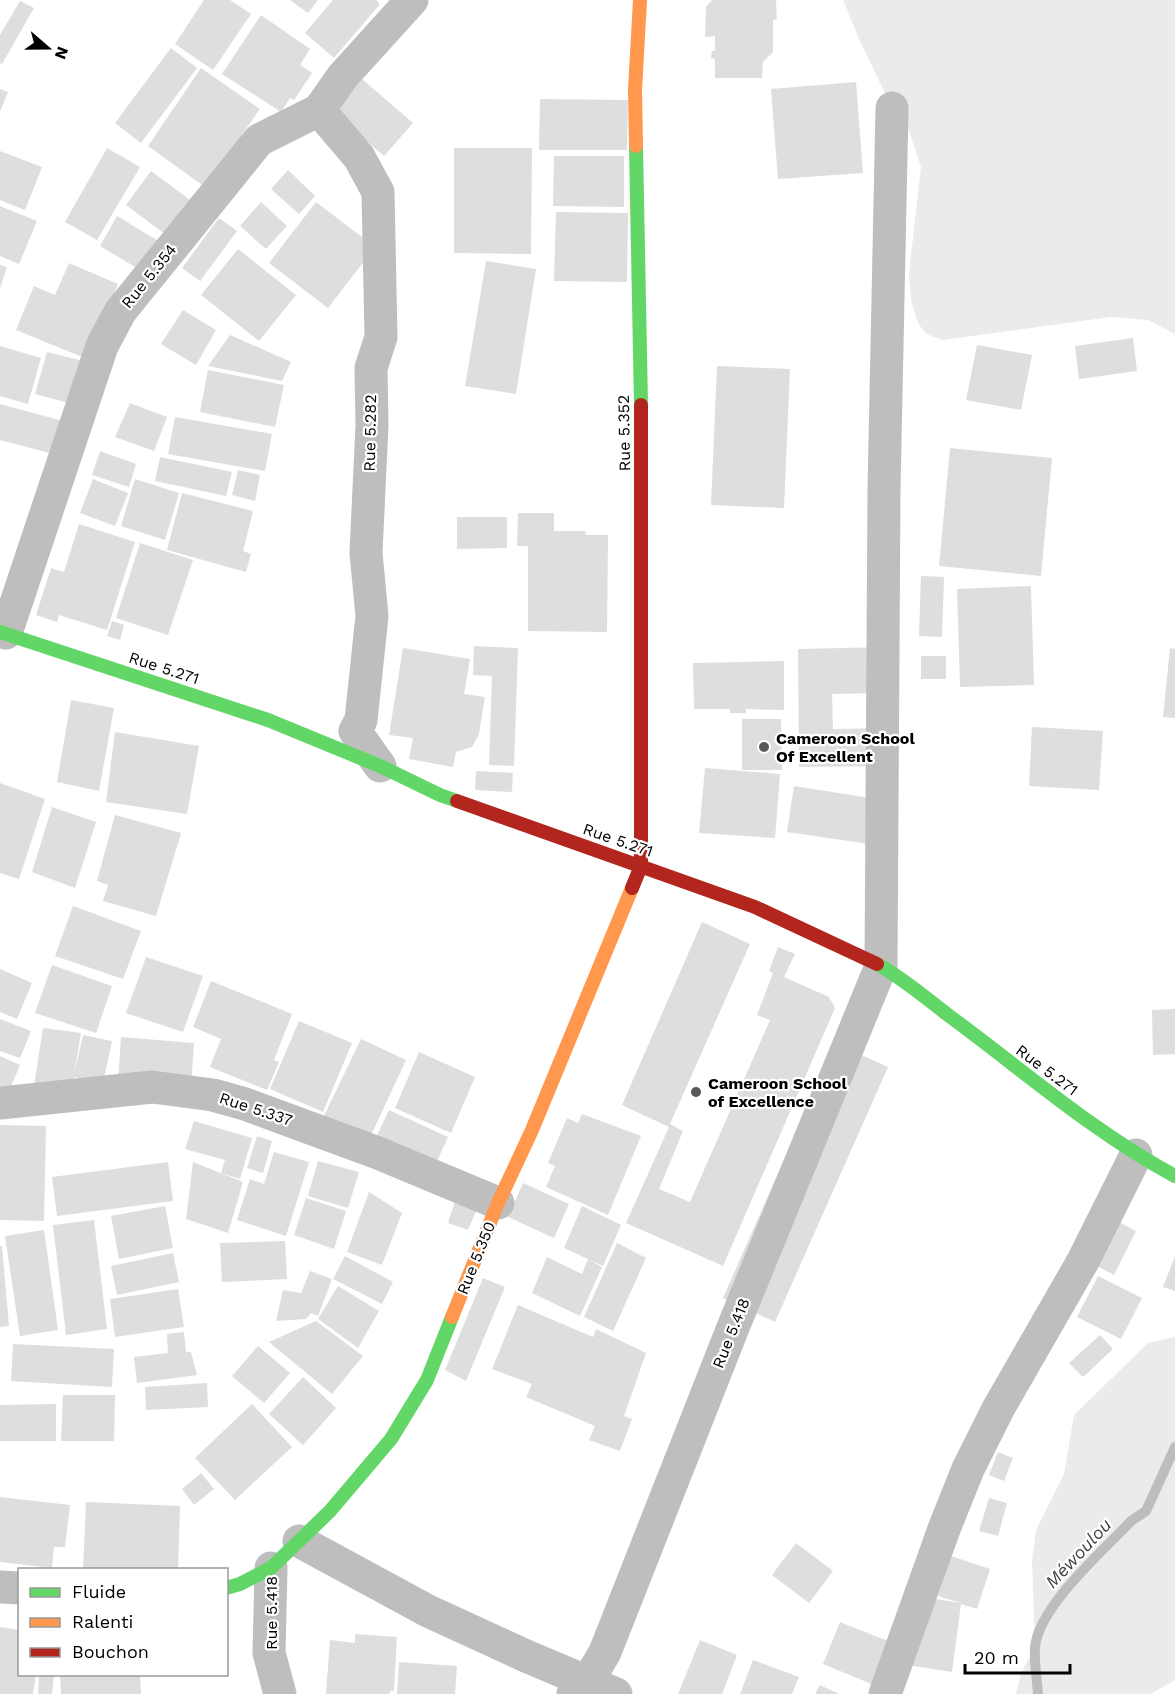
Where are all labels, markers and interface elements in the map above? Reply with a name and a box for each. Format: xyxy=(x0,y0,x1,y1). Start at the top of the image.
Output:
north arrow xyxy=(18,18,78,78)
text: N xyxy=(51,44,73,62)
street label: Rue 5.354 xyxy=(117,240,181,312)
street label: Rue 5.282 xyxy=(360,394,380,472)
street label: Rue 5.352 xyxy=(614,395,634,471)
street label: Rue 5.271 xyxy=(126,648,202,688)
place label: Cameroon School Of Excellent xyxy=(776,729,915,766)
marker: Cameroon School Of Excellent xyxy=(757,740,771,754)
street label: Rue 5.271 xyxy=(580,819,656,861)
street label: Rue 5.271 xyxy=(1012,1040,1082,1100)
place label: Cameroon School of Excellence xyxy=(708,1074,847,1111)
marker: Cameroon School of Excellence xyxy=(689,1085,703,1099)
street label: Rue 5.337 xyxy=(217,1088,295,1130)
street label: Rue 5.350 xyxy=(453,1219,499,1297)
street label: Rue 5.418 xyxy=(708,1295,754,1371)
water label: Méwoulou xyxy=(1041,1514,1116,1592)
legend xyxy=(18,1568,228,1676)
street label: Rue 5.418 xyxy=(262,1576,281,1650)
text: Fluide xyxy=(72,1581,126,1602)
text: Ralenti xyxy=(72,1611,133,1632)
scale bar xyxy=(965,1637,1070,1675)
text: Bouchon xyxy=(72,1641,149,1662)
text: 20 m xyxy=(974,1647,1019,1668)

